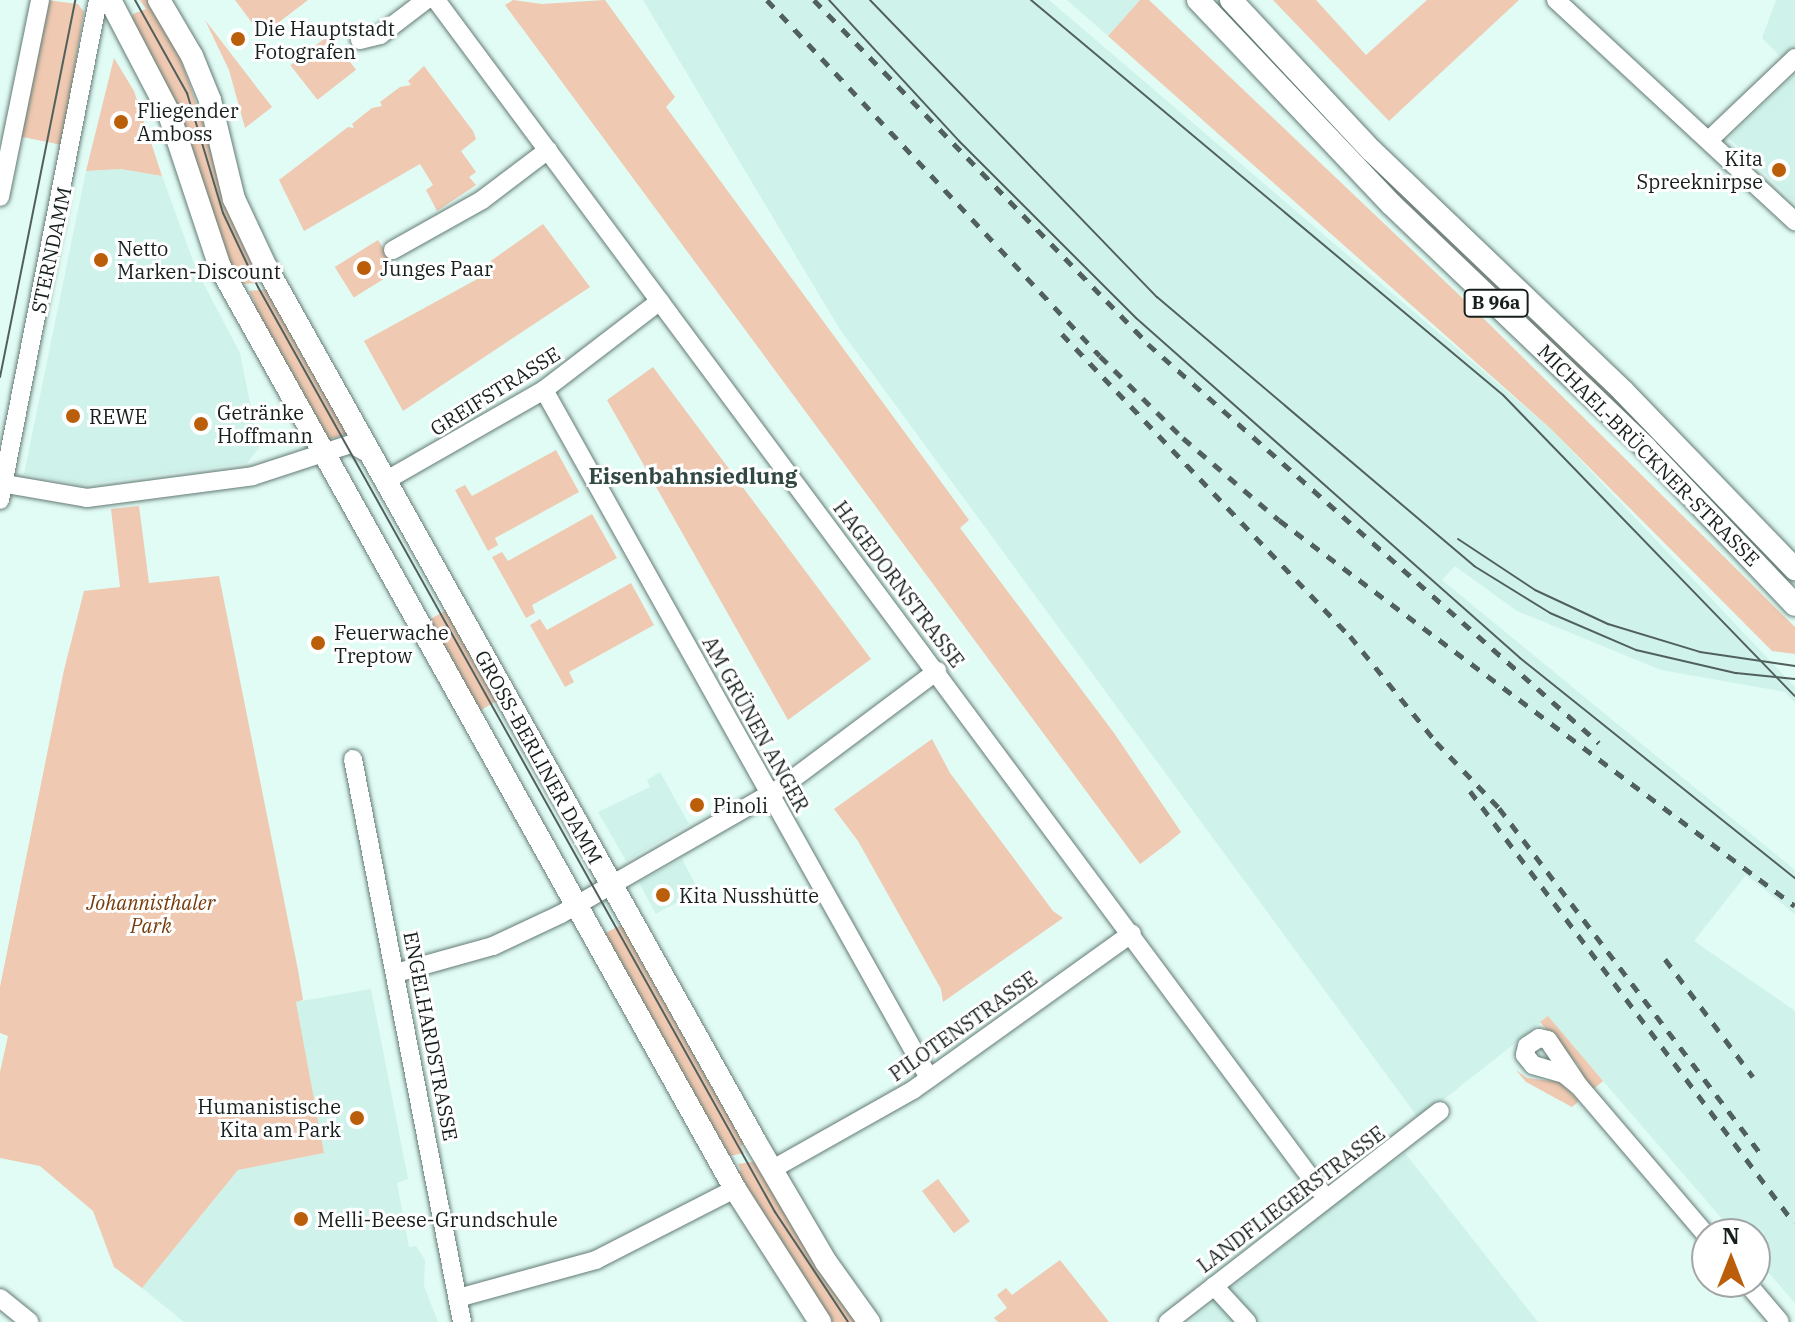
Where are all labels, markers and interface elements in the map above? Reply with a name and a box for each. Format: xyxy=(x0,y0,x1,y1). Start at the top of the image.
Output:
place label: Die Hauptstadt Fotografen xyxy=(254,16,395,63)
marker: Die Hauptstadt Fotografen xyxy=(229,30,247,48)
place label: Fliegender Amboss xyxy=(137,98,239,145)
marker: Fliegender Amboss xyxy=(112,113,130,131)
place label: Kita Spreeknirpse xyxy=(1636,146,1763,193)
marker: Kita Spreeknirpse xyxy=(1770,161,1788,179)
street label: STERNDAMM xyxy=(26,185,76,315)
place label: Netto Marken-Discount xyxy=(117,236,281,283)
marker: Netto Marken-Discount xyxy=(92,251,110,269)
place label: Junges Paar xyxy=(380,256,493,280)
marker: Junges Paar xyxy=(355,259,373,277)
road number: B 96a xyxy=(1462,289,1530,317)
street label: MICHAEL-BRÜCKNER-STRASSE xyxy=(1533,339,1765,571)
street label: GREIFSTRASSE xyxy=(426,342,564,440)
place label: Getränke Hoffmann xyxy=(217,400,313,447)
place label: REWE xyxy=(89,404,147,428)
marker: REWE xyxy=(64,407,82,425)
marker: Getränke Hoffmann xyxy=(192,415,210,433)
district label: Eisenbahnsiedlung xyxy=(588,463,798,489)
street label: HAGEDORNSTRASSE xyxy=(829,496,969,672)
place label: Feuerwache Treptow xyxy=(334,620,449,667)
street label: AM GRÜNEN ANGER xyxy=(698,632,814,816)
marker: Feuerwache Treptow xyxy=(309,634,327,652)
street label: GROSS-BERLINER DAMM xyxy=(470,646,608,868)
place label: Pinoli xyxy=(713,793,768,817)
marker: Pinoli xyxy=(688,796,706,814)
place label: Kita Nusshütte xyxy=(679,883,819,907)
marker: Kita Nusshütte xyxy=(654,886,672,904)
park label: Johannisthaler Park xyxy=(87,890,215,937)
street label: ENGELHARDSTRASSE xyxy=(399,929,463,1143)
street label: PILOTENSTRASSE xyxy=(885,966,1041,1086)
place label: Humanistische Kita am Park xyxy=(198,1094,341,1141)
marker: Humanistische Kita am Park xyxy=(348,1109,366,1127)
street label: LANDFLIEGERSTRASSE xyxy=(1193,1121,1389,1277)
place label: Melli-Beese-Grundschule xyxy=(317,1207,558,1231)
marker: Melli-Beese-Grundschule xyxy=(292,1210,310,1228)
north arrow xyxy=(1691,1218,1771,1298)
text: N xyxy=(1722,1221,1740,1250)

